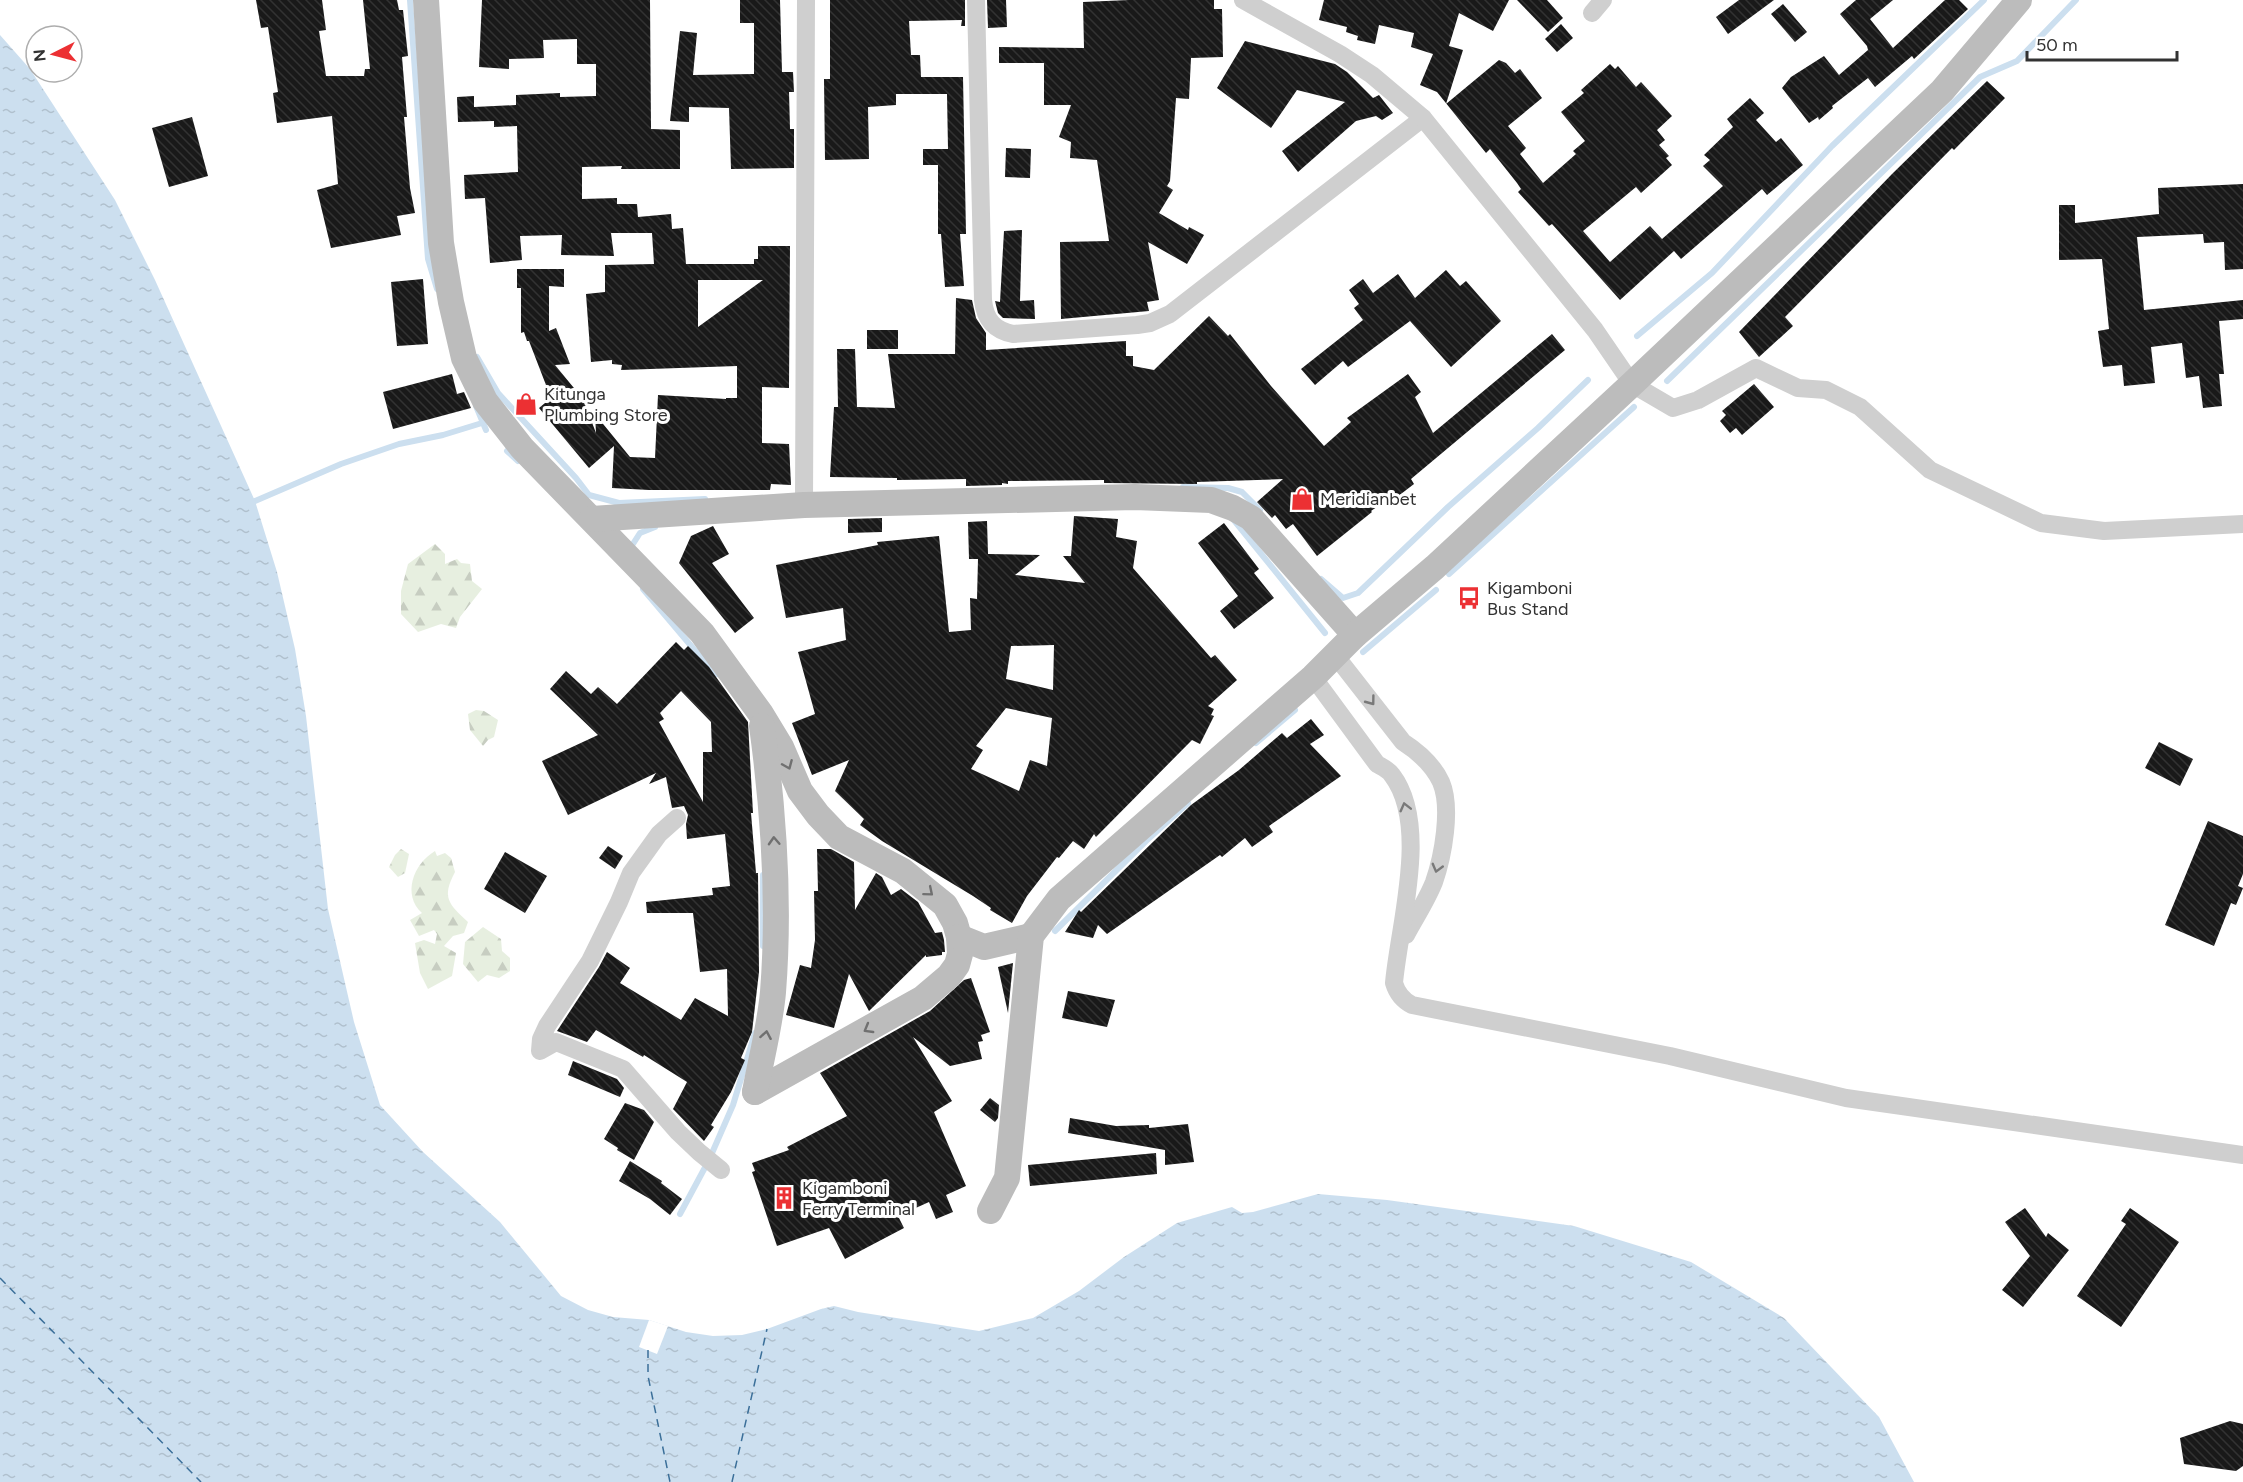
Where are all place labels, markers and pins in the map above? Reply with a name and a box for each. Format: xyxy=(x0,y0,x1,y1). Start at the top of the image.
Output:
place label: Kitunga Plumbing Store xyxy=(544,383,668,426)
shop icon: Kitunga Plumbing Store xyxy=(513,391,539,417)
shop icon: Meridianbet xyxy=(1289,486,1315,512)
place label: Meridianbet xyxy=(1320,488,1417,510)
place label: Kigamboni Bus Stand xyxy=(1487,577,1572,620)
bus stop icon: Kigamboni Bus Stand xyxy=(1456,585,1482,611)
place label: Kigamboni Ferry Terminal xyxy=(802,1177,915,1220)
building icon: Kigamboni Ferry Terminal xyxy=(771,1185,797,1211)

